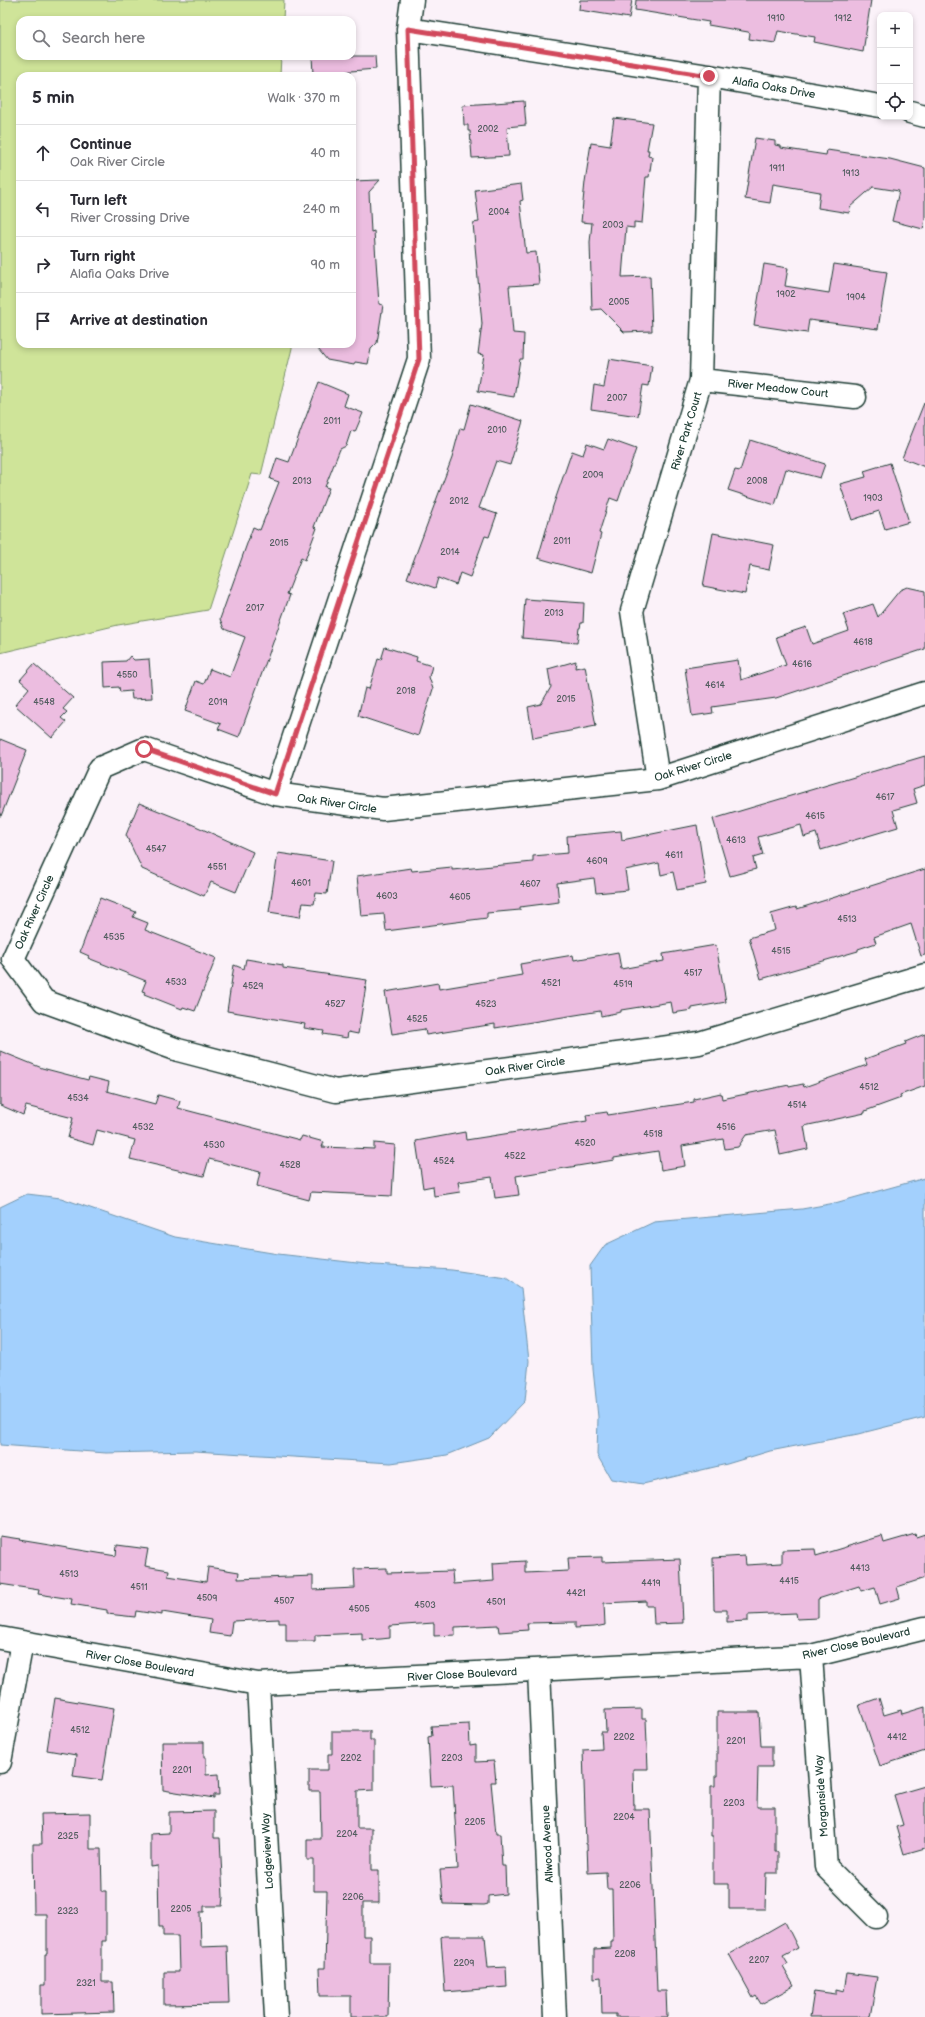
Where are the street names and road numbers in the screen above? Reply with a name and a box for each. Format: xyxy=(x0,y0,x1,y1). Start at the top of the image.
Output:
street label: Alafia Oaks Drive xyxy=(731,74,817,101)
street label: River Meadow Court xyxy=(727,377,830,400)
street label: River Park Court xyxy=(668,390,705,472)
street label: Oak River Circle xyxy=(653,748,734,784)
street label: Oak River Circle xyxy=(296,791,378,816)
street label: Oak River Circle xyxy=(12,872,57,952)
street label: Oak River Circle xyxy=(484,1054,566,1079)
street label: River Close Boulevard xyxy=(801,1625,911,1662)
street label: River Close Boulevard xyxy=(85,1648,195,1679)
street label: River Close Boulevard xyxy=(407,1665,517,1684)
street label: Morganside Way xyxy=(812,1754,831,1837)
street label: Allwood Avenue xyxy=(539,1804,556,1883)
street label: Lodgeview Way xyxy=(259,1813,276,1889)

